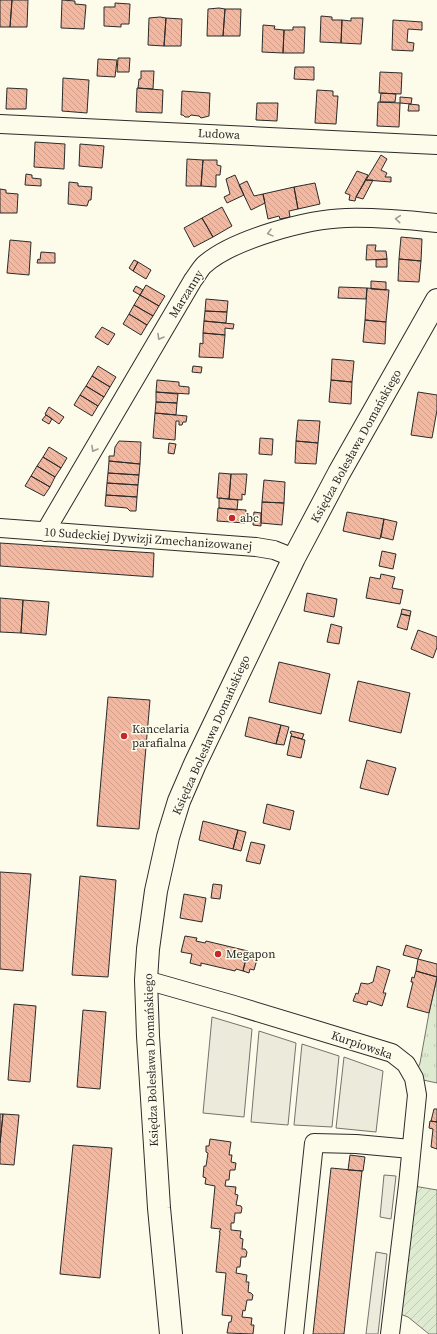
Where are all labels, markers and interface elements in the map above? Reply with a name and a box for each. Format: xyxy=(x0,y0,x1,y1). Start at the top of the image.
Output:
street label: Ludowa xyxy=(198,125,241,143)
one-way arrow xyxy=(395,215,401,224)
one-way arrow xyxy=(267,228,274,237)
street label: Marzanny xyxy=(165,266,207,321)
one-way arrow xyxy=(157,332,164,340)
street label: Księdza Bolesława Domańskiego xyxy=(307,366,405,526)
one-way arrow xyxy=(91,445,98,452)
place label: abc xyxy=(240,510,259,526)
marker: abc xyxy=(227,513,237,523)
street label: 10 Sudeckiej Dywizji Zmechanizowanej xyxy=(43,524,253,554)
street label: Księdza Bolesława Domańskiego xyxy=(168,652,254,817)
place label: Kancelaria parafialna xyxy=(132,721,190,751)
marker: Kancelaria parafialna xyxy=(119,731,129,741)
place label: Megapon xyxy=(226,946,275,962)
marker: Megapon xyxy=(213,949,223,959)
street label: Księdza Bolesława Domańskiego xyxy=(140,973,162,1147)
street label: Kurpiowska xyxy=(329,1027,396,1063)

